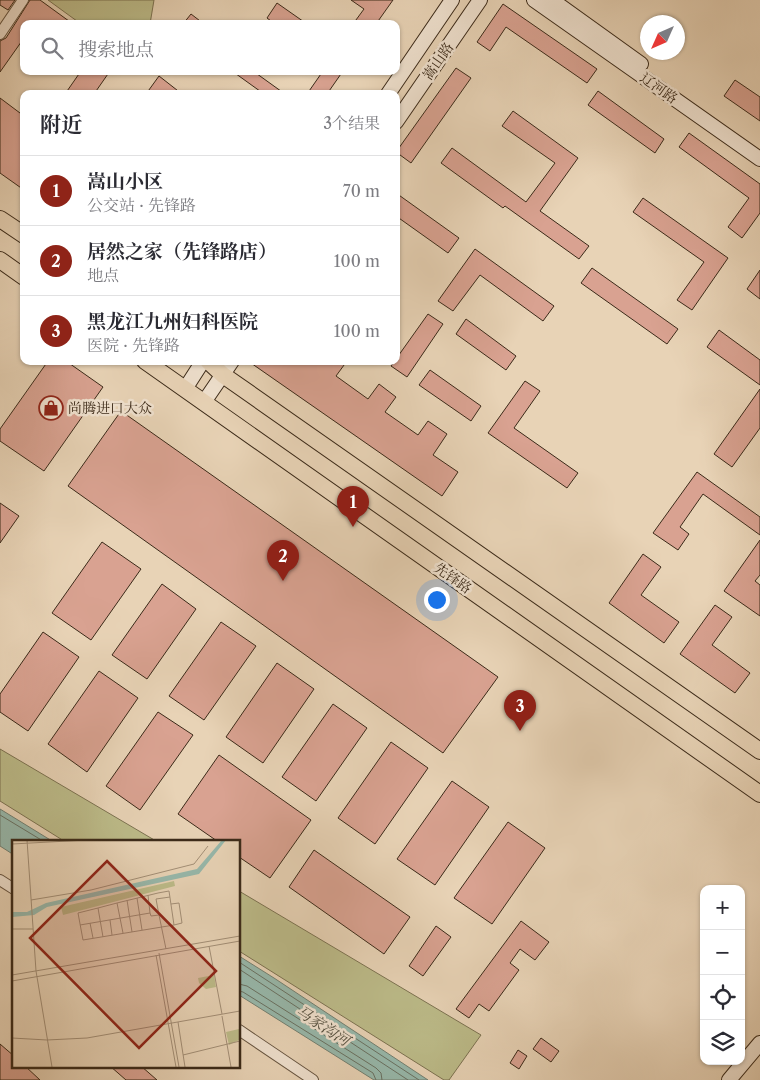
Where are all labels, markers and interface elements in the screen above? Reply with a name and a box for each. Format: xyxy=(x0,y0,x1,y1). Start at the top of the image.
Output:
north arrow xyxy=(640,15,685,60)
search box xyxy=(20,20,400,75)
icon: search xyxy=(38,34,66,62)
text: 搜索地点 xyxy=(78,38,154,61)
street label: 嵩山路 xyxy=(419,39,457,83)
street label: 辽河路 xyxy=(637,69,681,107)
text: 附近 xyxy=(40,112,82,137)
text: 3个结果 xyxy=(323,113,380,133)
text: 嵩山小区 xyxy=(87,170,163,193)
text: 1 xyxy=(52,181,60,201)
text: 70 m xyxy=(343,181,380,201)
text: 公交站 · 先锋路 xyxy=(87,195,196,215)
text: 居然之家（先锋路店） xyxy=(87,240,277,263)
text: 2 xyxy=(51,251,61,271)
text: 100 m xyxy=(334,251,380,271)
text: 地点 xyxy=(87,265,119,285)
text: 黑龙江九州妇科医院 xyxy=(87,310,258,333)
text: 3 xyxy=(51,321,61,341)
text: 100 m xyxy=(334,321,380,341)
text: 医院 · 先锋路 xyxy=(87,335,180,355)
shop icon: 尚腾进口大众 xyxy=(38,395,64,421)
place label: 尚腾进口大众 xyxy=(68,399,152,417)
pin: 1 xyxy=(337,486,369,527)
pin: 2 xyxy=(267,540,299,581)
street label: 先锋路 xyxy=(431,559,475,597)
your location xyxy=(424,587,450,613)
pin: 3 xyxy=(504,690,536,731)
inset map xyxy=(12,840,240,1068)
map controls xyxy=(700,885,745,1065)
button: + xyxy=(700,885,745,930)
button: − xyxy=(700,930,745,975)
button: locate xyxy=(700,975,745,1020)
water label: 马家沟河 xyxy=(293,1001,356,1052)
button: layers xyxy=(700,1020,745,1065)

